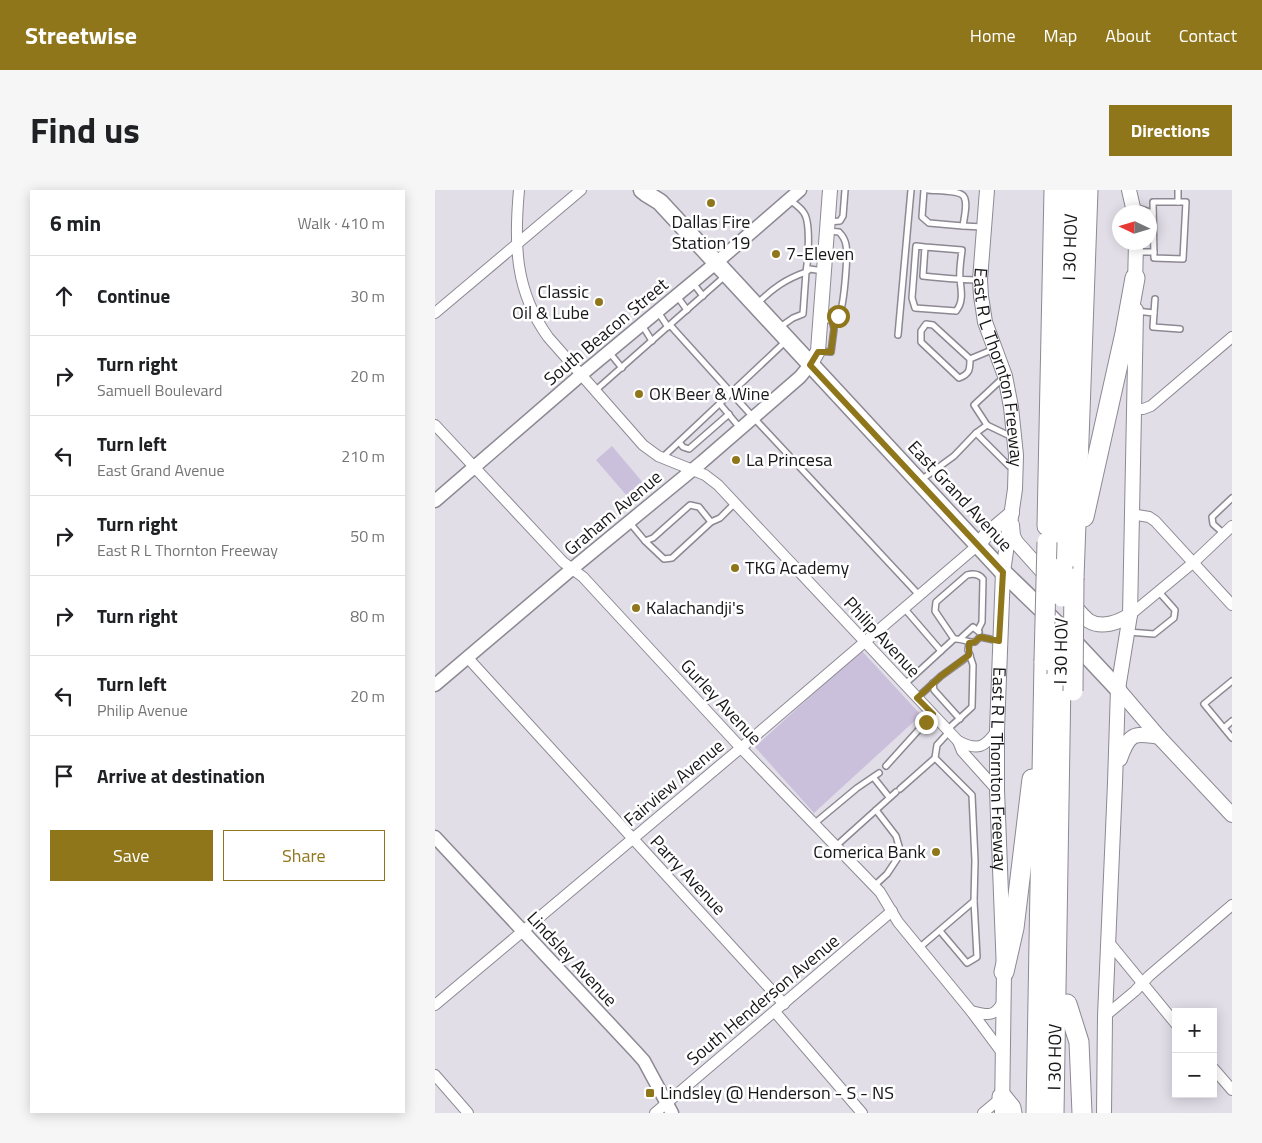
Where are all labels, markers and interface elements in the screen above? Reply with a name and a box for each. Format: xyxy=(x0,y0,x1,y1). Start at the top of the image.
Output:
text: Streetwise xyxy=(25,17,137,53)
text: Home xyxy=(970,22,1016,49)
text: Map xyxy=(1044,22,1077,49)
text: About xyxy=(1105,22,1151,49)
text: Contact xyxy=(1179,22,1237,49)
text: Find us xyxy=(30,103,140,157)
button: Directions xyxy=(1109,105,1232,156)
marker: Dallas Fire Station 19 xyxy=(705,197,717,209)
north arrow xyxy=(1112,205,1157,250)
text: 6 min xyxy=(50,207,101,239)
place label: Dallas Fire Station 19 xyxy=(672,208,750,256)
text: Walk · 410 m xyxy=(297,211,385,235)
street label: I 30 HOV xyxy=(1055,213,1084,281)
place label: 7-Eleven xyxy=(786,240,854,267)
marker: 7-Eleven xyxy=(770,248,782,260)
street label: East R L Thornton Freeway xyxy=(967,267,1030,468)
street label: South Beacon Street xyxy=(538,271,674,392)
place label: Classic Oil & Lube xyxy=(512,278,589,326)
text: Continue xyxy=(97,281,170,310)
icon: ahead xyxy=(50,282,78,310)
text: 30 m xyxy=(350,284,385,308)
marker: Classic Oil & Lube xyxy=(593,296,605,308)
route start xyxy=(827,305,850,328)
text: Turn right xyxy=(97,349,178,378)
icon: right xyxy=(50,362,78,390)
text: 20 m xyxy=(350,364,385,388)
text: Samuell Boulevard xyxy=(97,378,222,402)
place label: OK Beer & Wine xyxy=(649,380,770,407)
marker: OK Beer & Wine xyxy=(633,388,645,400)
text: Turn left xyxy=(97,429,167,458)
street label: East Grand Avenue xyxy=(902,434,1019,557)
icon: left xyxy=(50,442,78,470)
text: 210 m xyxy=(341,444,385,468)
place label: La Princesa xyxy=(746,446,832,473)
marker: La Princesa xyxy=(730,454,742,466)
text: East Grand Avenue xyxy=(97,458,224,482)
street label: Graham Avenue xyxy=(558,464,667,562)
text: Turn right xyxy=(97,509,178,538)
icon: right xyxy=(50,522,78,550)
text: 50 m xyxy=(350,524,385,548)
text: East R L Thornton Freeway xyxy=(97,538,278,562)
place label: TKG Academy xyxy=(745,554,849,581)
marker: TKG Academy xyxy=(729,562,741,574)
street label: Philip Avenue xyxy=(838,590,927,683)
place label: Kalachandji's xyxy=(646,594,744,621)
text: Turn right xyxy=(97,601,178,630)
icon: right xyxy=(50,602,78,630)
marker: Kalachandji's xyxy=(630,602,642,614)
text: 80 m xyxy=(350,604,385,628)
street label: I 30 HOV xyxy=(1046,617,1075,685)
street label: Gurley Avenue xyxy=(674,653,768,751)
street label: East R L Thornton Freeway xyxy=(984,667,1014,872)
text: Turn left xyxy=(97,669,167,698)
icon: left xyxy=(50,682,78,710)
text: 20 m xyxy=(350,684,385,708)
text: Philip Avenue xyxy=(97,698,188,722)
route end xyxy=(915,711,938,734)
street label: Fairview Avenue xyxy=(618,733,730,833)
text: Arrive at destination xyxy=(97,761,265,790)
icon: arrive xyxy=(50,762,78,790)
street label: Parry Avenue xyxy=(644,829,733,921)
button: Save xyxy=(50,830,213,881)
button: Share xyxy=(223,830,385,881)
place label: Comerica Bank xyxy=(813,838,926,865)
marker: Comerica Bank xyxy=(930,846,942,858)
street label: Lindsley Avenue xyxy=(521,905,624,1013)
street label: South Henderson Avenue xyxy=(680,927,845,1072)
map controls xyxy=(1172,1008,1217,1098)
button: + xyxy=(1172,1008,1217,1053)
street label: I 30 HOV xyxy=(1040,1023,1068,1091)
button: − xyxy=(1172,1053,1217,1098)
place label: Lindsley @ Henderson - S - NS xyxy=(660,1079,894,1106)
marker: Lindsley @ Henderson - S - NS xyxy=(644,1087,656,1099)

